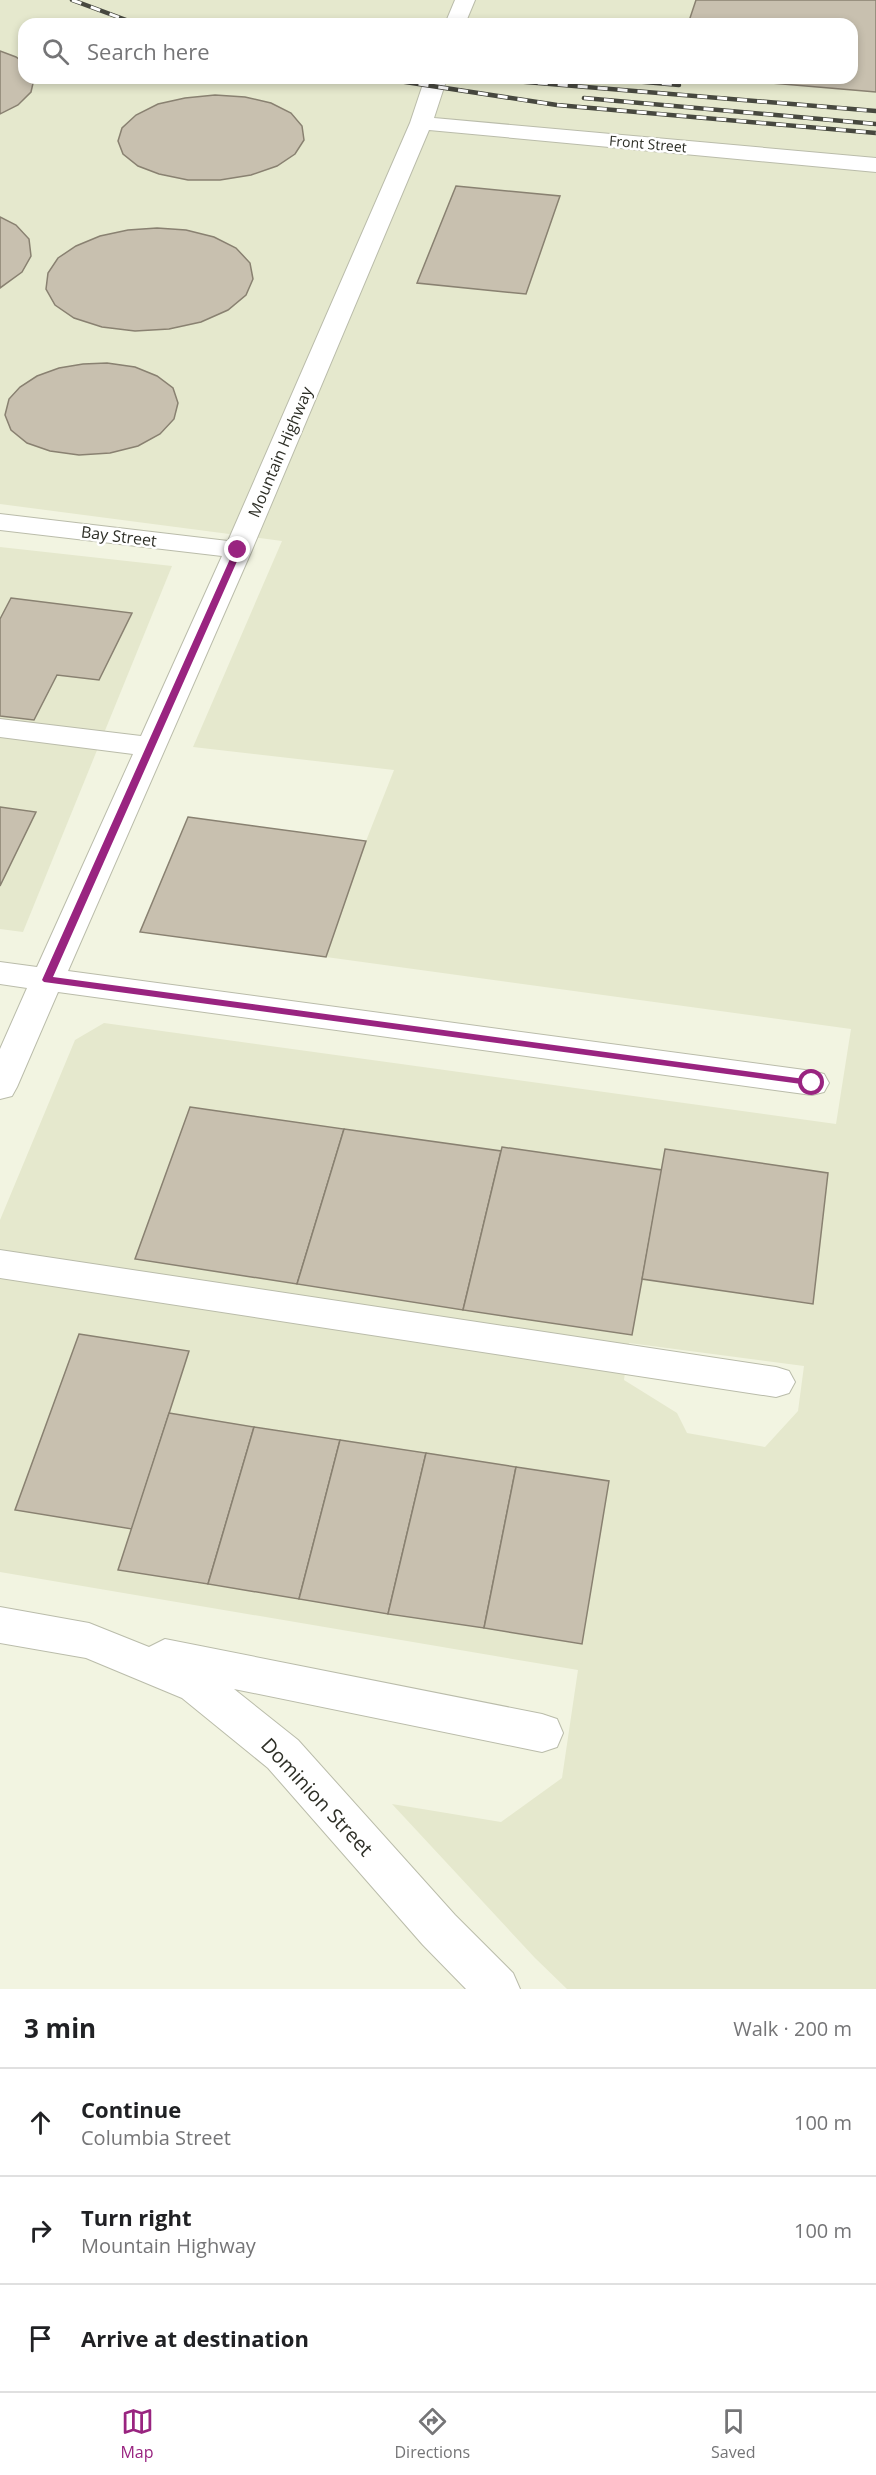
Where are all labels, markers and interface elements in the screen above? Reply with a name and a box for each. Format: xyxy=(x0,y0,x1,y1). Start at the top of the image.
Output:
search box xyxy=(18,18,858,84)
icon: search xyxy=(39,35,72,68)
text: Search here xyxy=(87,36,210,66)
street label: Front Street xyxy=(609,131,688,156)
street label: Mountain Highway xyxy=(243,382,318,521)
street label: Bay Street xyxy=(80,520,158,552)
route end xyxy=(224,536,250,562)
route start xyxy=(798,1069,824,1095)
street label: Dominion Street xyxy=(255,1732,379,1862)
text: 3 min xyxy=(24,2010,96,2046)
text: Walk · 200 m xyxy=(733,2015,852,2042)
text: Continue xyxy=(81,2094,181,2124)
icon: ahead xyxy=(24,2106,57,2139)
text: 100 m xyxy=(794,2109,852,2136)
text: Columbia Street xyxy=(81,2124,231,2151)
text: Turn right xyxy=(81,2202,192,2232)
icon: right xyxy=(24,2214,57,2247)
text: 100 m xyxy=(794,2217,852,2244)
text: Mountain Highway xyxy=(81,2232,256,2259)
icon: arrive xyxy=(24,2322,57,2355)
text: Arrive at destination xyxy=(81,2323,309,2353)
tab: Map xyxy=(120,2405,154,2463)
tab: Directions xyxy=(394,2405,470,2463)
tab: Saved xyxy=(711,2405,756,2463)

